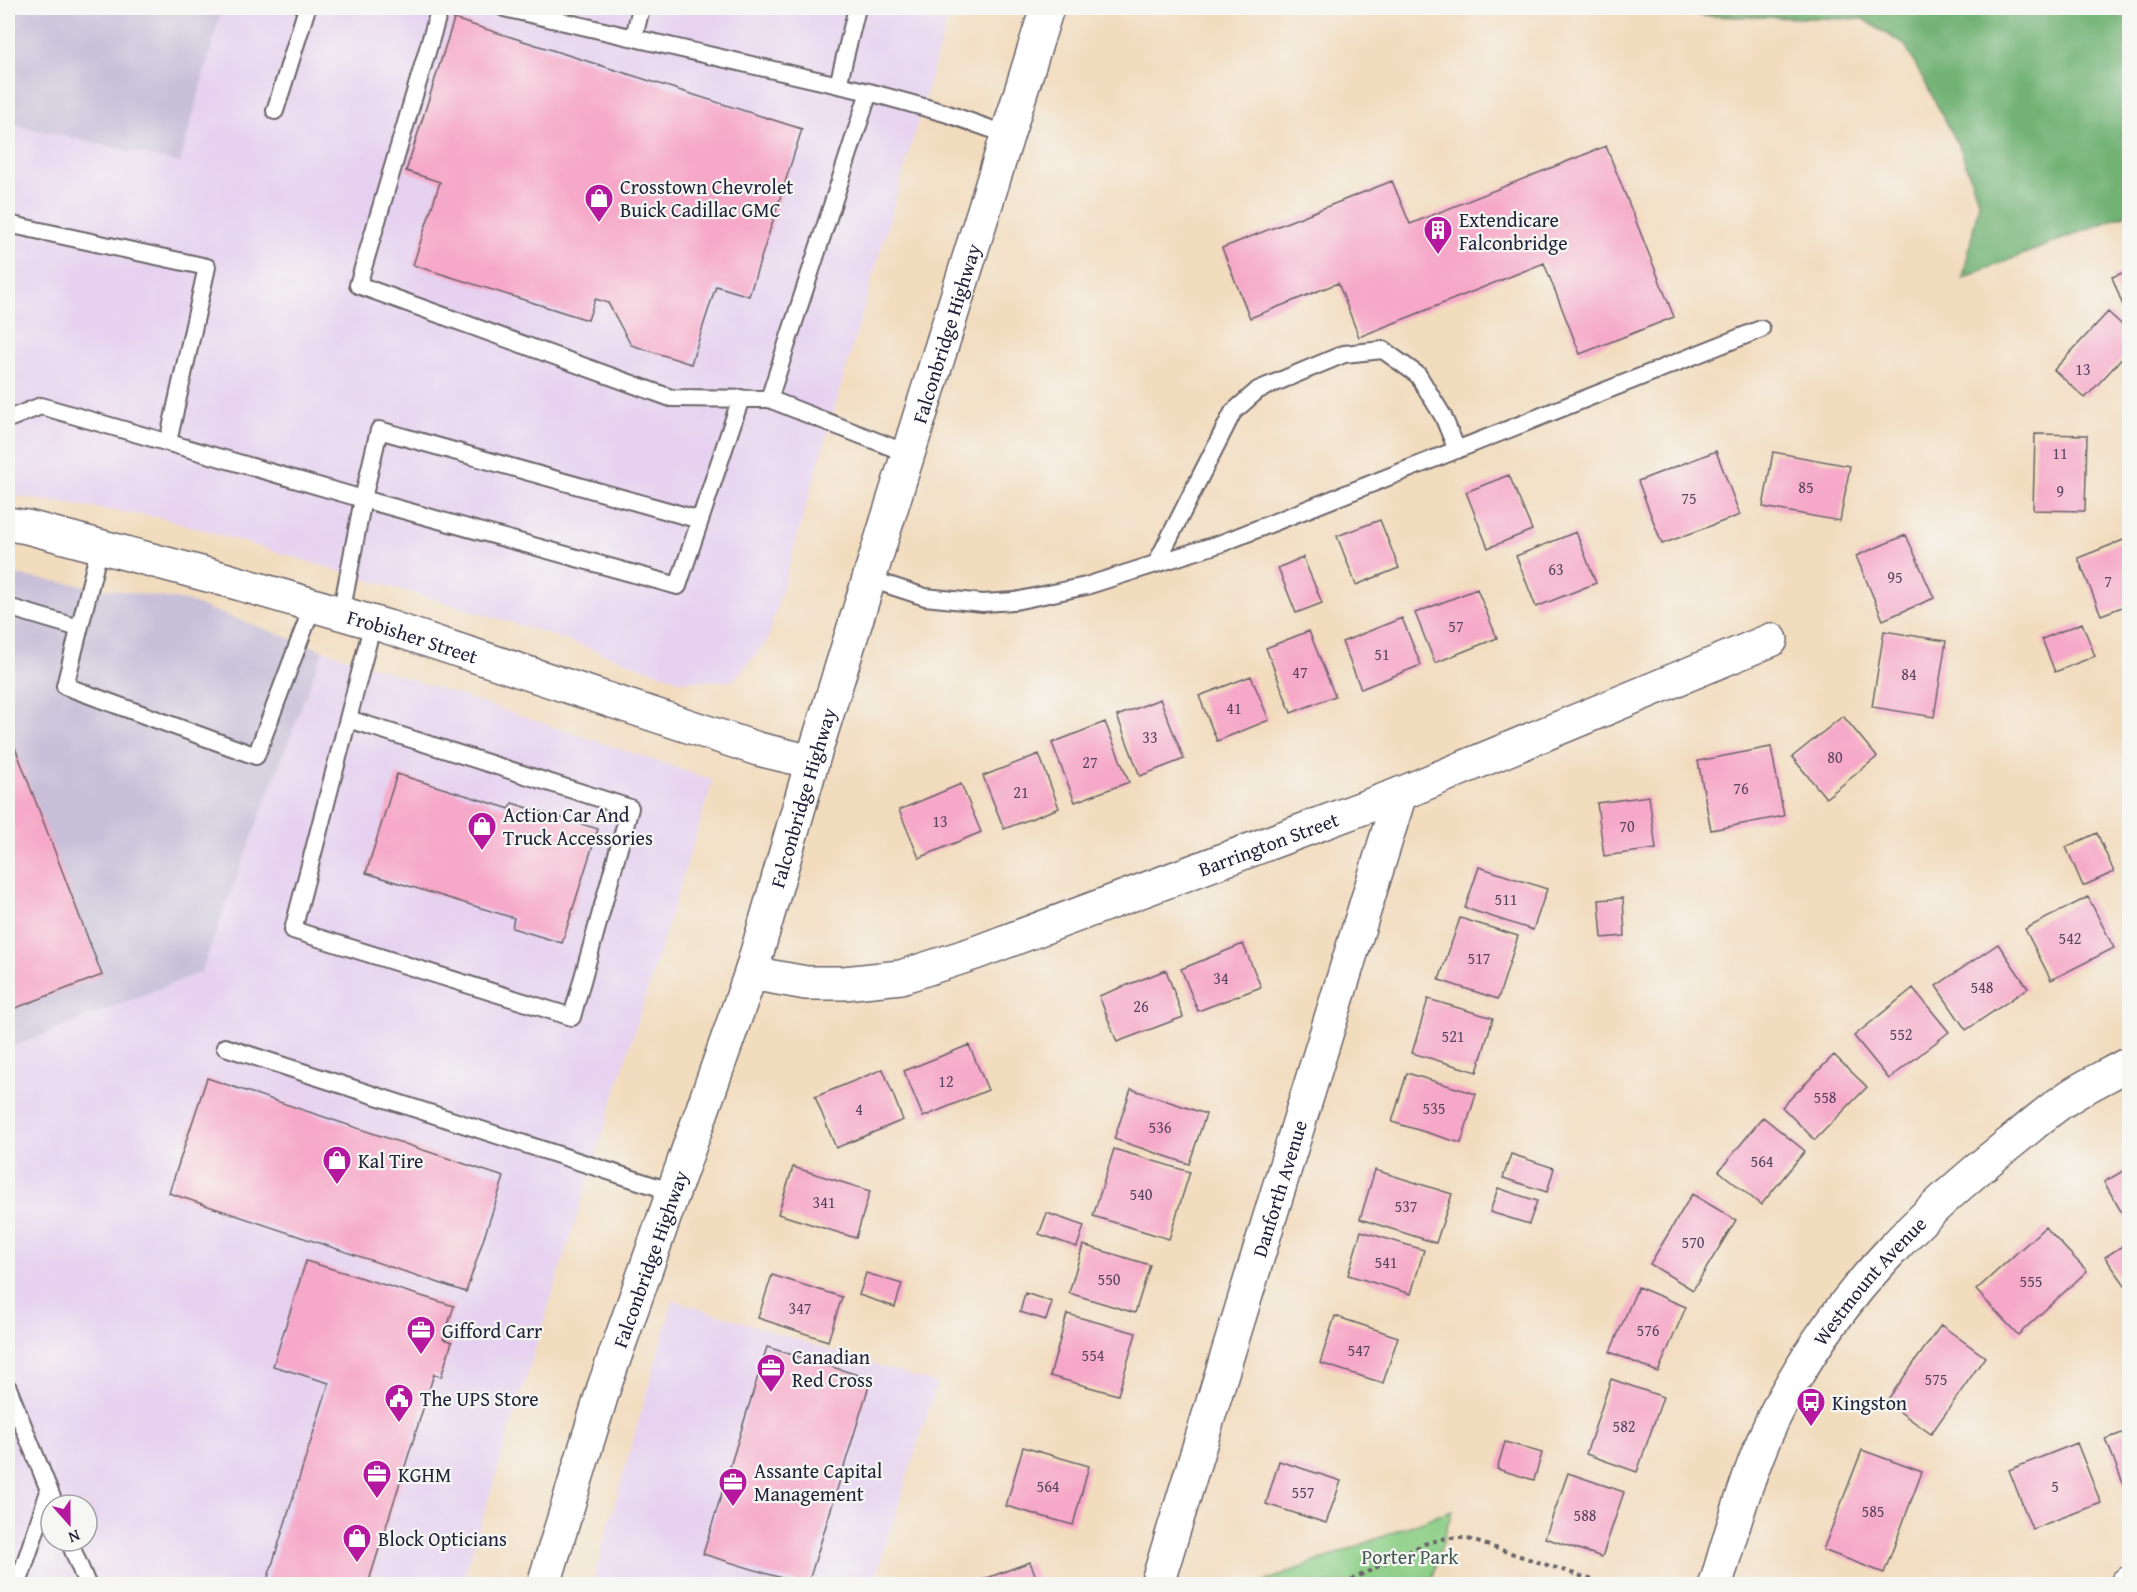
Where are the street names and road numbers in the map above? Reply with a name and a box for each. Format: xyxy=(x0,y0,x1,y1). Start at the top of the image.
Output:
street label: Falconbridge Highway xyxy=(904,240,987,427)
street label: Frobisher Street xyxy=(344,601,482,670)
street label: Falconbridge Highway xyxy=(762,704,843,891)
street label: Barrington Street xyxy=(1194,804,1342,883)
street label: Danforth Avenue xyxy=(1244,1116,1313,1260)
street label: Falconbridge Highway xyxy=(605,1166,694,1351)
street label: Westmount Avenue xyxy=(1805,1209,1932,1351)

